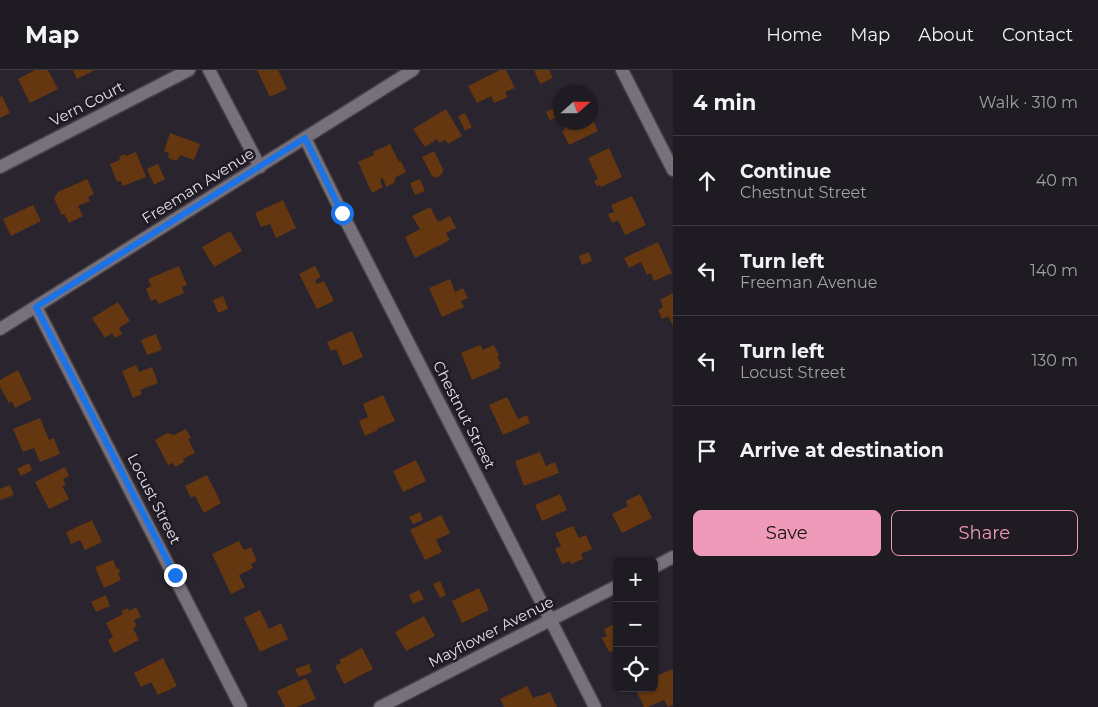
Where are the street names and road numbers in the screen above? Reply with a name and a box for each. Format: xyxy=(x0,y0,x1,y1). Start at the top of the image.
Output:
street label: Vern Court xyxy=(46,77,127,130)
street label: Freeman Avenue xyxy=(138,143,257,228)
street label: Chestnut Street xyxy=(429,358,500,472)
street label: Locust Street xyxy=(123,450,185,547)
street label: Mayflower Avenue xyxy=(425,592,557,671)

